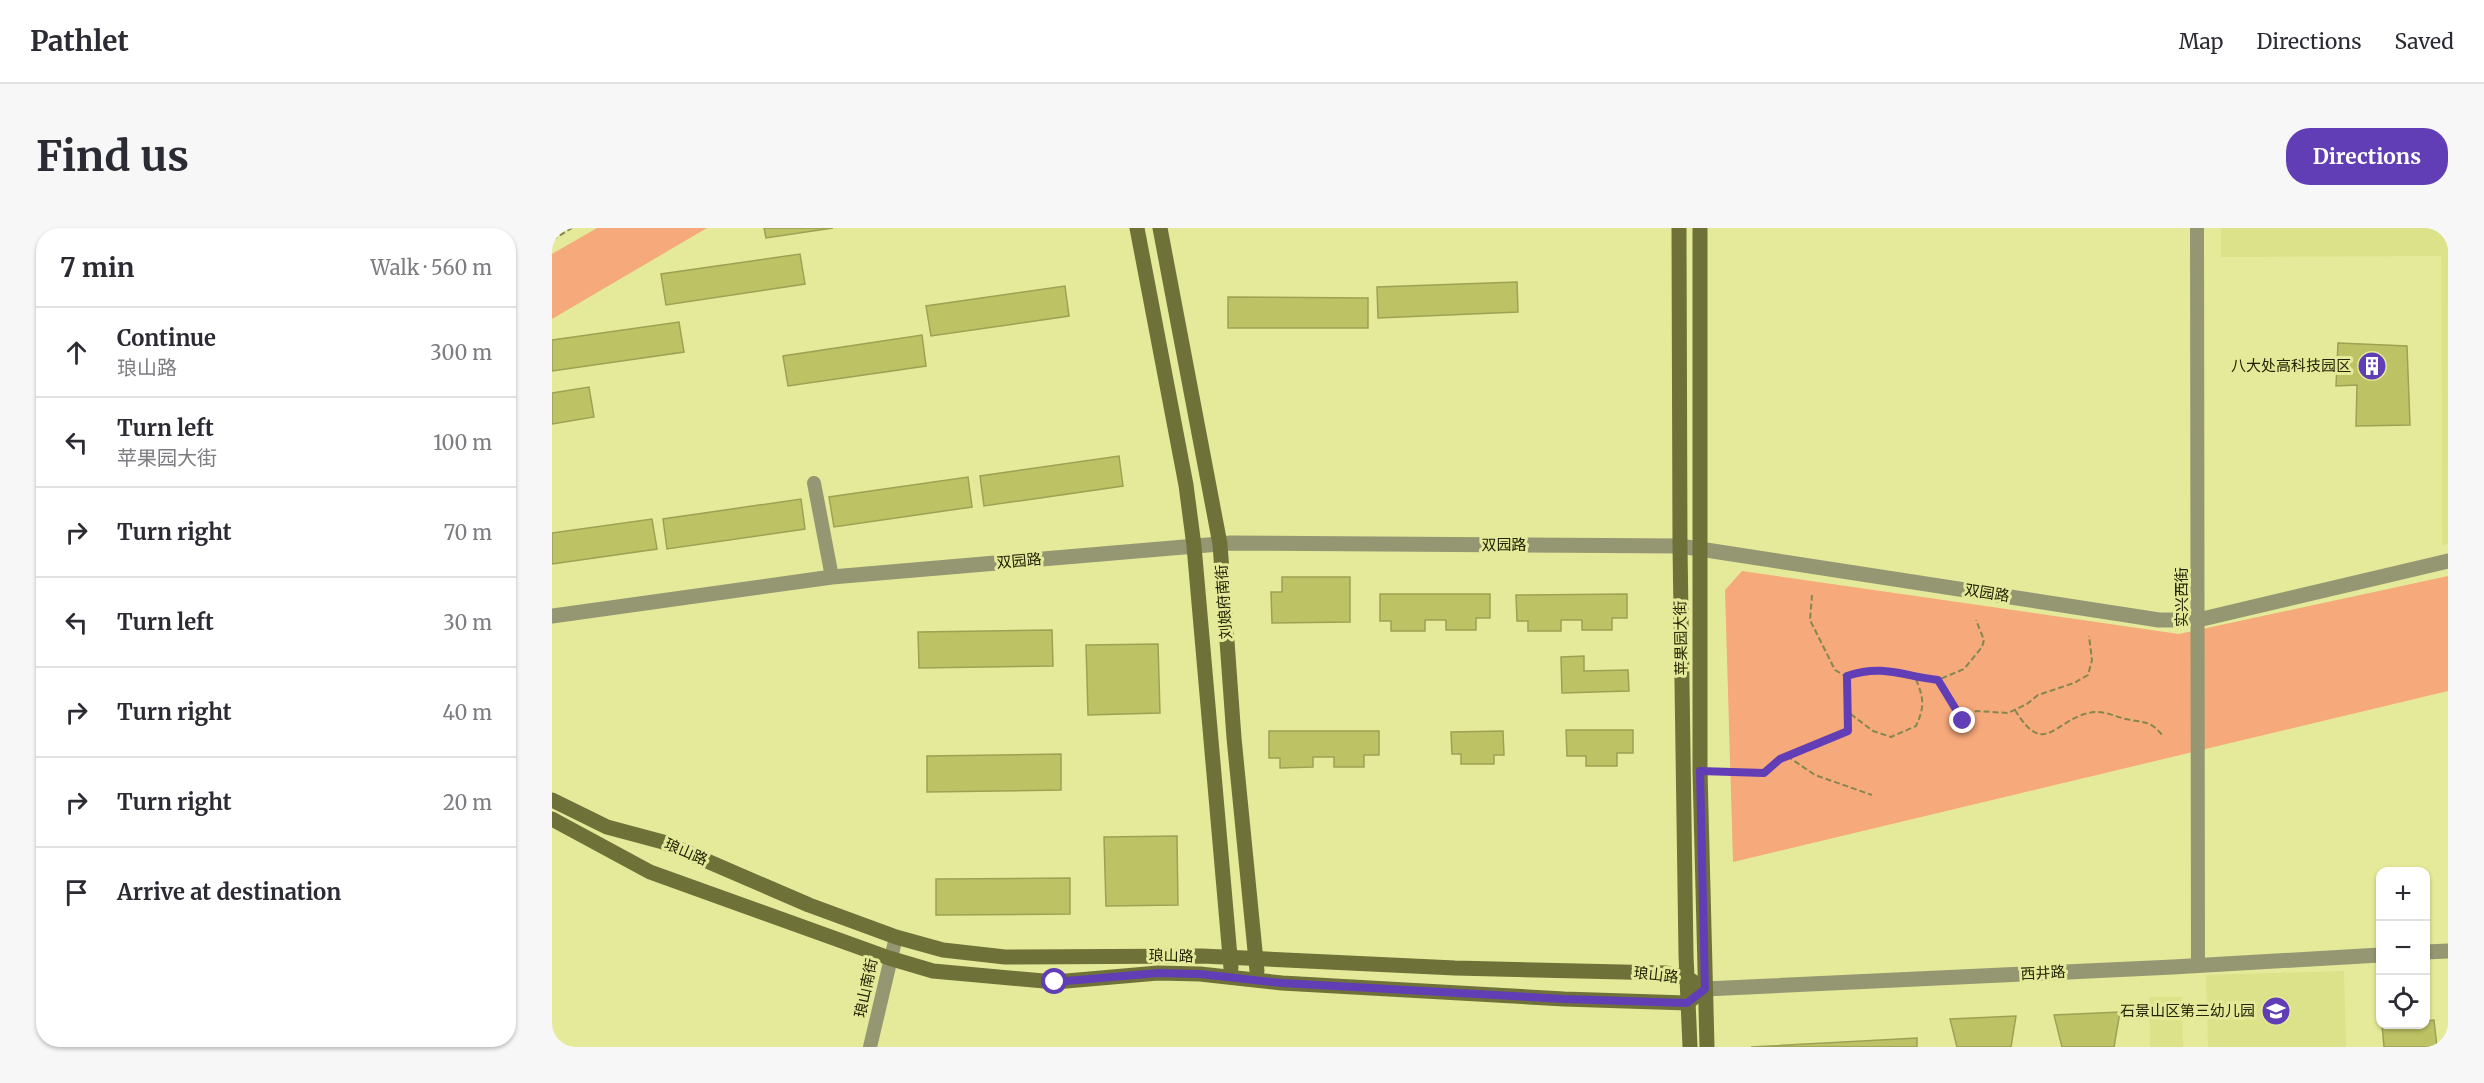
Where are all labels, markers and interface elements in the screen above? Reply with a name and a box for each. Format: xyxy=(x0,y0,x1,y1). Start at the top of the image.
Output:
text: Pathlet xyxy=(30,23,129,59)
text: Map xyxy=(2179,28,2223,55)
text: Directions xyxy=(2256,28,2361,55)
text: Saved xyxy=(2394,28,2454,55)
button: Directions xyxy=(2286,128,2448,185)
text: Find us xyxy=(36,130,189,182)
text: 7 min xyxy=(60,251,134,284)
text: Walk · 560 m xyxy=(371,255,492,280)
text: Continue xyxy=(117,324,216,352)
icon: ahead xyxy=(60,336,93,369)
text: 300 m xyxy=(430,340,492,365)
building icon: 八大处高科技园区 xyxy=(2356,350,2388,382)
text: 琅山路 xyxy=(117,355,177,380)
place label: 八大处高科技园区 xyxy=(2231,356,2351,375)
text: Turn left xyxy=(117,414,214,442)
icon: left xyxy=(60,426,93,459)
text: 100 m xyxy=(433,430,492,455)
text: 苹果园大街 xyxy=(117,445,217,470)
icon: right xyxy=(60,516,93,549)
text: Turn right xyxy=(117,518,231,546)
text: 70 m xyxy=(444,520,492,545)
street label: 双园路 xyxy=(1481,535,1527,554)
street label: 双园路 xyxy=(996,549,1042,572)
street label: 刘娘府南街 xyxy=(1211,564,1236,640)
street label: 实兴西街 xyxy=(2172,567,2191,627)
street label: 双园路 xyxy=(1963,580,2011,605)
street label: 苹果园大街 xyxy=(1670,600,1691,676)
icon: left xyxy=(60,606,93,639)
text: Turn left xyxy=(117,608,214,636)
text: 30 m xyxy=(443,610,492,635)
icon: right xyxy=(60,696,93,729)
text: Turn right xyxy=(117,698,231,726)
text: 40 m xyxy=(442,700,492,725)
route end xyxy=(1949,707,1975,733)
icon: right xyxy=(60,786,93,819)
text: Turn right xyxy=(117,788,231,816)
text: 20 m xyxy=(443,790,492,815)
street label: 琅山路 xyxy=(662,834,711,869)
map controls xyxy=(2376,867,2430,1029)
button: + xyxy=(2376,867,2430,921)
icon: arrive xyxy=(60,876,93,909)
text: Arrive at destination xyxy=(117,878,341,906)
button: − xyxy=(2376,921,2430,975)
street label: 琅山路 xyxy=(1148,946,1194,965)
street label: 琅山南街 xyxy=(850,957,881,1019)
street label: 西井路 xyxy=(2020,962,2066,983)
street label: 琅山路 xyxy=(1633,963,1679,986)
route start xyxy=(1041,968,1067,994)
button: locate xyxy=(2376,975,2430,1029)
school or university icon: 石景山区第三幼儿园 xyxy=(2260,995,2292,1027)
place label: 石景山区第三幼儿园 xyxy=(2120,1001,2255,1020)

